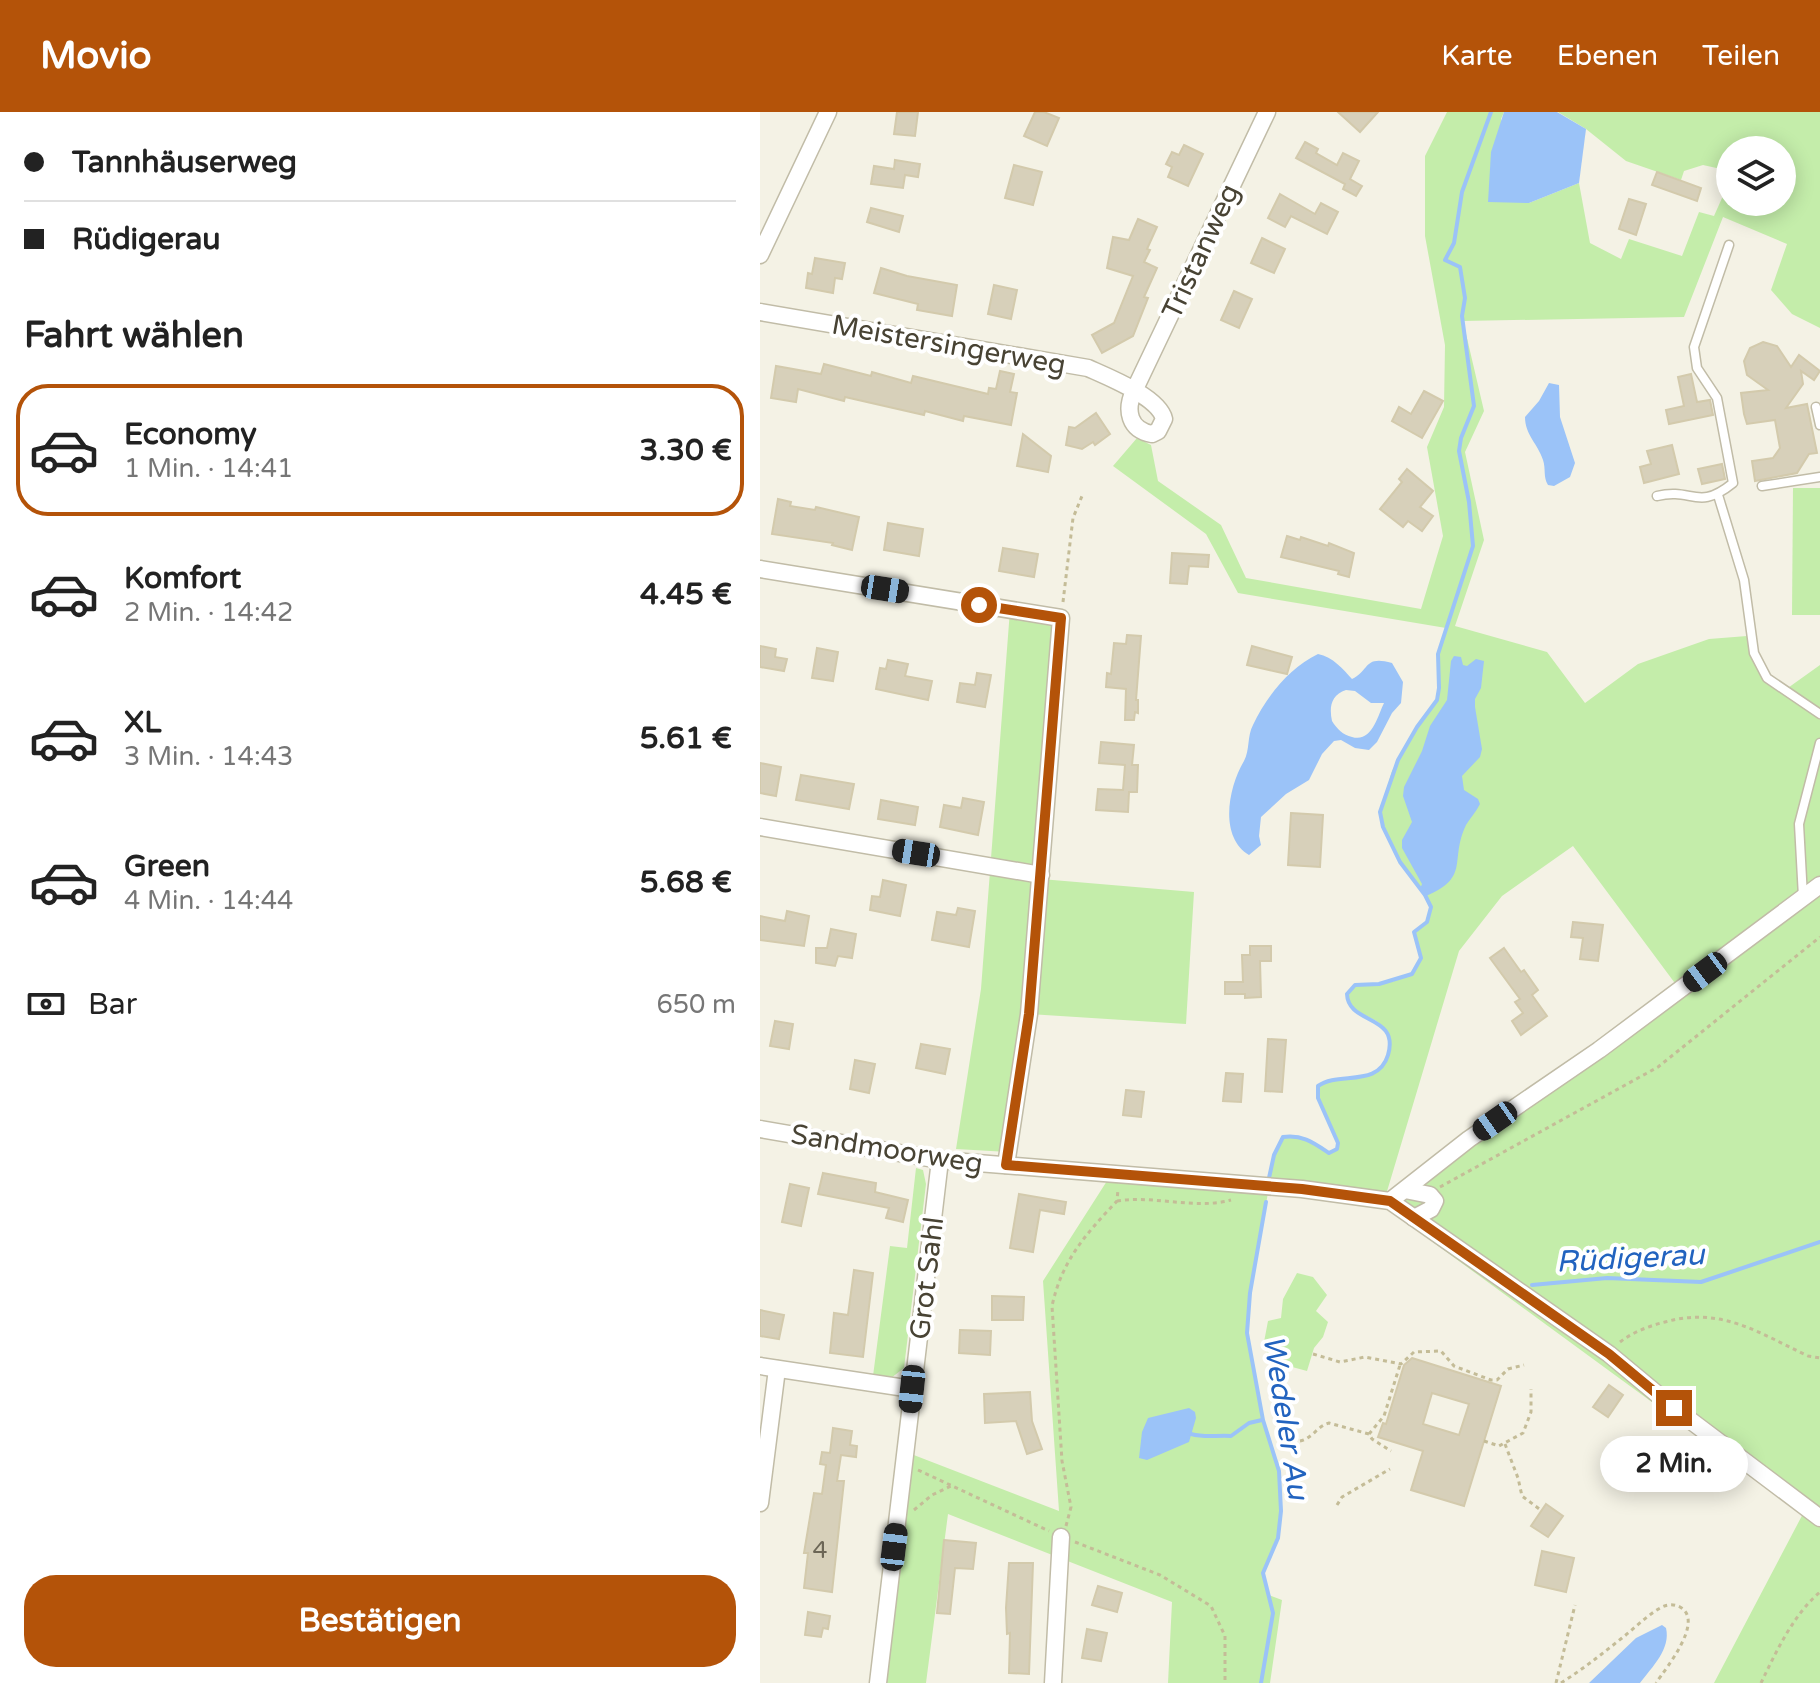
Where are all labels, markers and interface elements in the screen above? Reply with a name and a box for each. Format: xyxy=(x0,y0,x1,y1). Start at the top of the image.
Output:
text: Movio xyxy=(40,33,152,79)
text: Karte xyxy=(1441,39,1513,73)
text: Ebenen xyxy=(1557,39,1658,73)
text: Teilen xyxy=(1702,39,1780,73)
map controls xyxy=(1716,136,1796,216)
button: layers xyxy=(1716,136,1796,216)
text: Tannhäuserweg xyxy=(72,144,297,181)
street label: Tristanweg xyxy=(1155,178,1247,324)
text: Rüdigerau xyxy=(72,221,220,258)
street label: Meistersingerweg xyxy=(829,308,1069,382)
text: Fahrt wählen xyxy=(24,314,244,357)
icon: car xyxy=(28,414,100,486)
text: Economy xyxy=(124,416,257,453)
text: 3.30 € xyxy=(639,432,732,469)
text: 1 Min. · 14:41 xyxy=(124,453,293,484)
icon: car xyxy=(28,558,100,630)
text: Komfort xyxy=(124,560,241,597)
car xyxy=(859,573,911,605)
text: 4.45 € xyxy=(640,576,732,613)
route start xyxy=(961,587,997,623)
text: 2 Min. · 14:42 xyxy=(124,597,293,628)
icon: car xyxy=(28,702,100,774)
text: XL xyxy=(124,704,161,741)
text: 5.61 € xyxy=(640,720,732,757)
text: 3 Min. · 14:43 xyxy=(124,741,293,772)
car xyxy=(890,837,942,869)
icon: car xyxy=(28,846,100,918)
text: Green xyxy=(124,848,210,885)
text: 5.68 € xyxy=(640,864,732,901)
text: 4 Min. · 14:44 xyxy=(124,885,293,916)
car xyxy=(1679,948,1731,996)
icon: cash xyxy=(24,982,68,1026)
text: Bar xyxy=(88,986,137,1023)
text: 650 m xyxy=(656,989,736,1020)
car xyxy=(1468,1097,1522,1145)
street label: Sandmoorweg xyxy=(789,1117,985,1181)
street label: Grot Sahl xyxy=(903,1215,951,1341)
water label: Rüdigerau xyxy=(1555,1236,1707,1281)
water label: Wedeler Au xyxy=(1254,1332,1317,1504)
car xyxy=(898,1364,926,1414)
route end xyxy=(1656,1390,1692,1426)
callout: 2 Min. xyxy=(1600,1436,1748,1492)
text: 2 Min. xyxy=(1635,1448,1713,1479)
car xyxy=(879,1522,909,1572)
house number: 4 xyxy=(812,1536,828,1565)
button: Bestätigen xyxy=(24,1575,736,1667)

